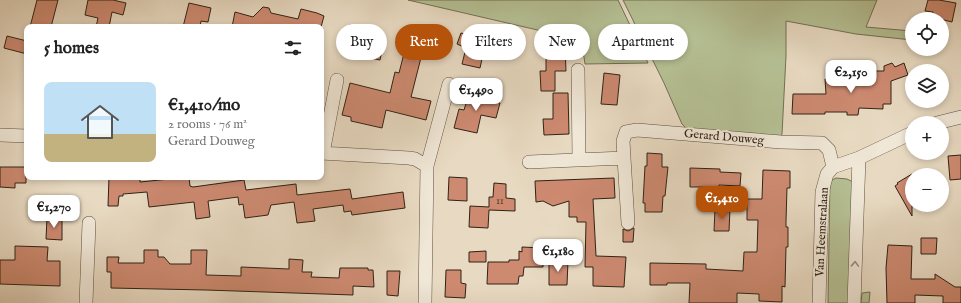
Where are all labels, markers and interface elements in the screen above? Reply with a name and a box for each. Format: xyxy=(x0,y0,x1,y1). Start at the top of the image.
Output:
map controls xyxy=(905,12,949,212)
button: locate xyxy=(905,12,949,56)
chip: Buy xyxy=(336,24,387,60)
chip: Rent xyxy=(395,24,453,60)
chip: Filters xyxy=(461,24,526,60)
chip: New xyxy=(534,24,590,60)
chip: Apartment xyxy=(598,24,688,60)
icon: filters xyxy=(282,37,304,59)
text: 5 homes xyxy=(44,38,99,59)
pin: €2,150 xyxy=(818,60,884,94)
text: €2,150 xyxy=(834,64,868,81)
button: layers xyxy=(905,64,949,108)
pin: €1,490 xyxy=(443,78,509,112)
text: €1,490 xyxy=(459,82,493,99)
text: €1,410/mo xyxy=(168,95,240,116)
icon: home xyxy=(76,98,124,146)
text: 2 rooms · 76 m² xyxy=(168,116,247,133)
button: + xyxy=(905,116,949,160)
street label: Gerard Douweg xyxy=(683,126,765,148)
text: Gerard Douweg xyxy=(168,133,255,150)
button: − xyxy=(905,168,949,212)
pin: €1,410 xyxy=(689,186,755,220)
street label: Van Heemstralaan xyxy=(812,186,832,278)
text: €1,410 xyxy=(705,190,739,207)
pin: €1,270 xyxy=(21,195,87,229)
house number: 11 xyxy=(496,195,504,208)
text: €1,270 xyxy=(37,199,71,216)
pin: €1,180 xyxy=(525,239,591,273)
text: €1,180 xyxy=(542,243,574,260)
one-way arrow xyxy=(851,261,860,267)

